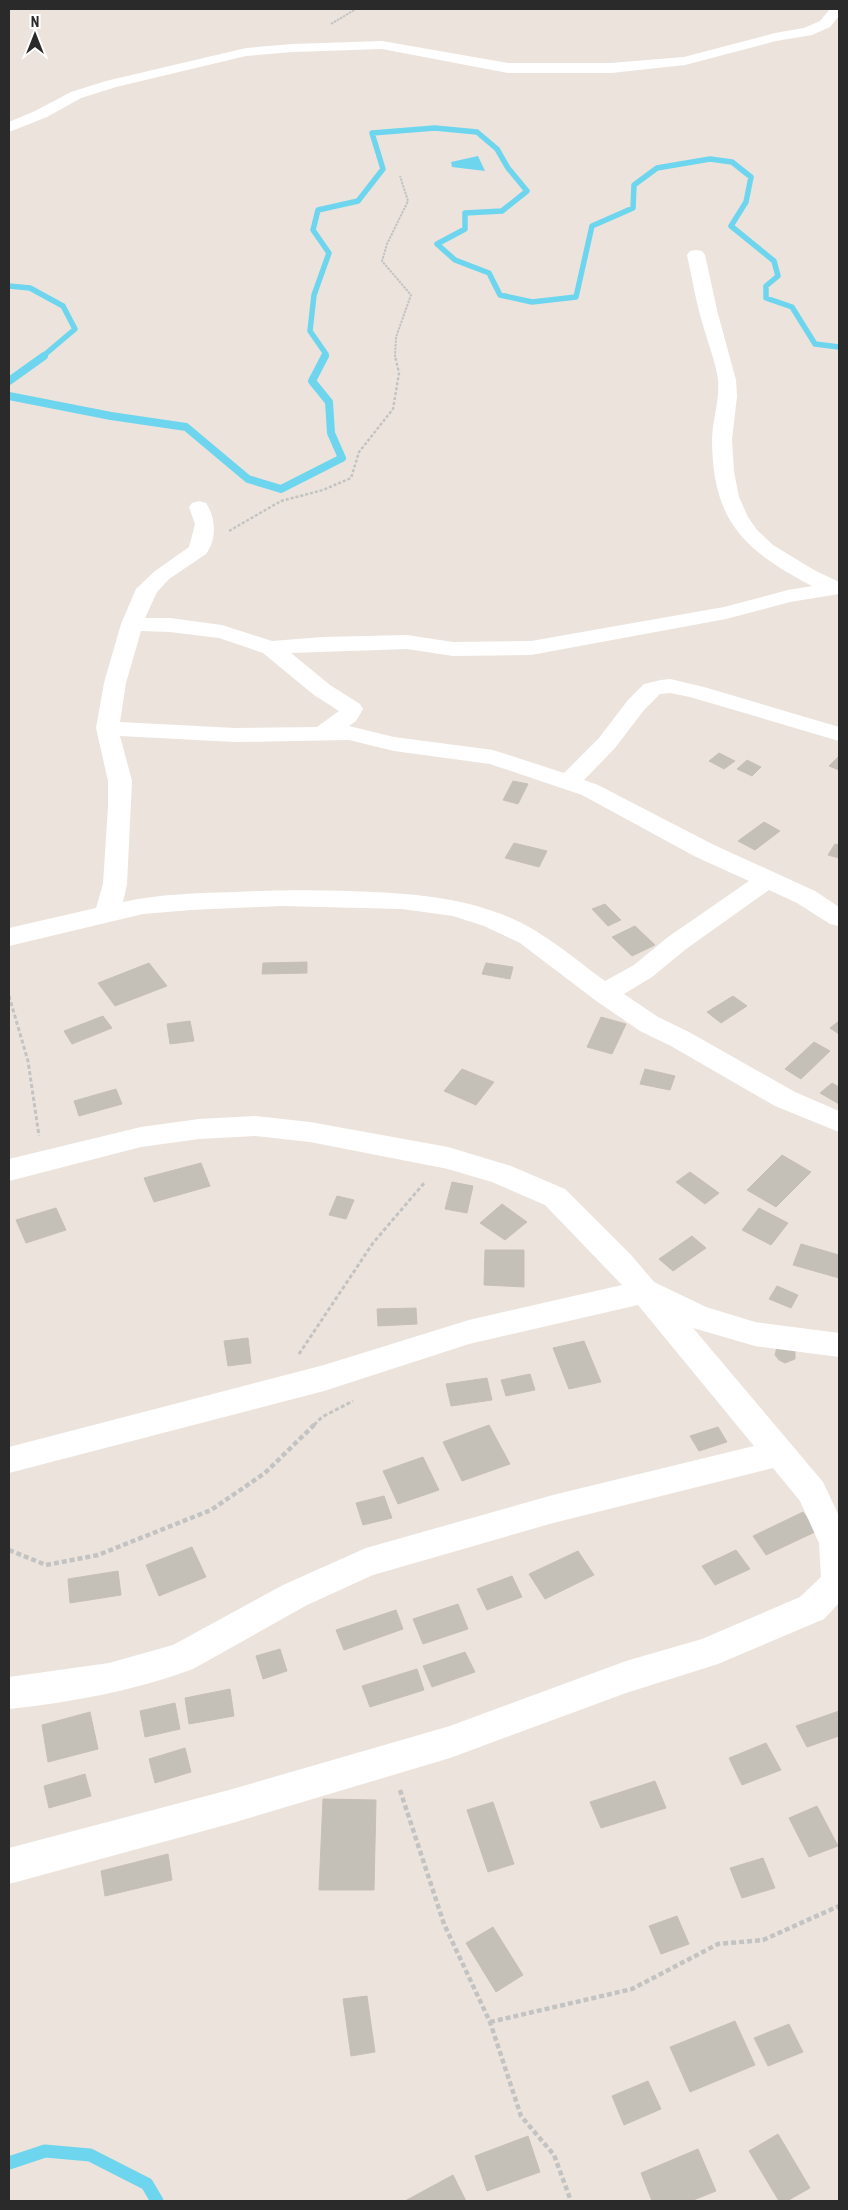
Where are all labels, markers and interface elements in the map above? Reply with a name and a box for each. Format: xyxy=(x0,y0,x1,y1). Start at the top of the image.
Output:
north arrow xyxy=(10,10,60,60)
text: N xyxy=(31,14,39,30)

